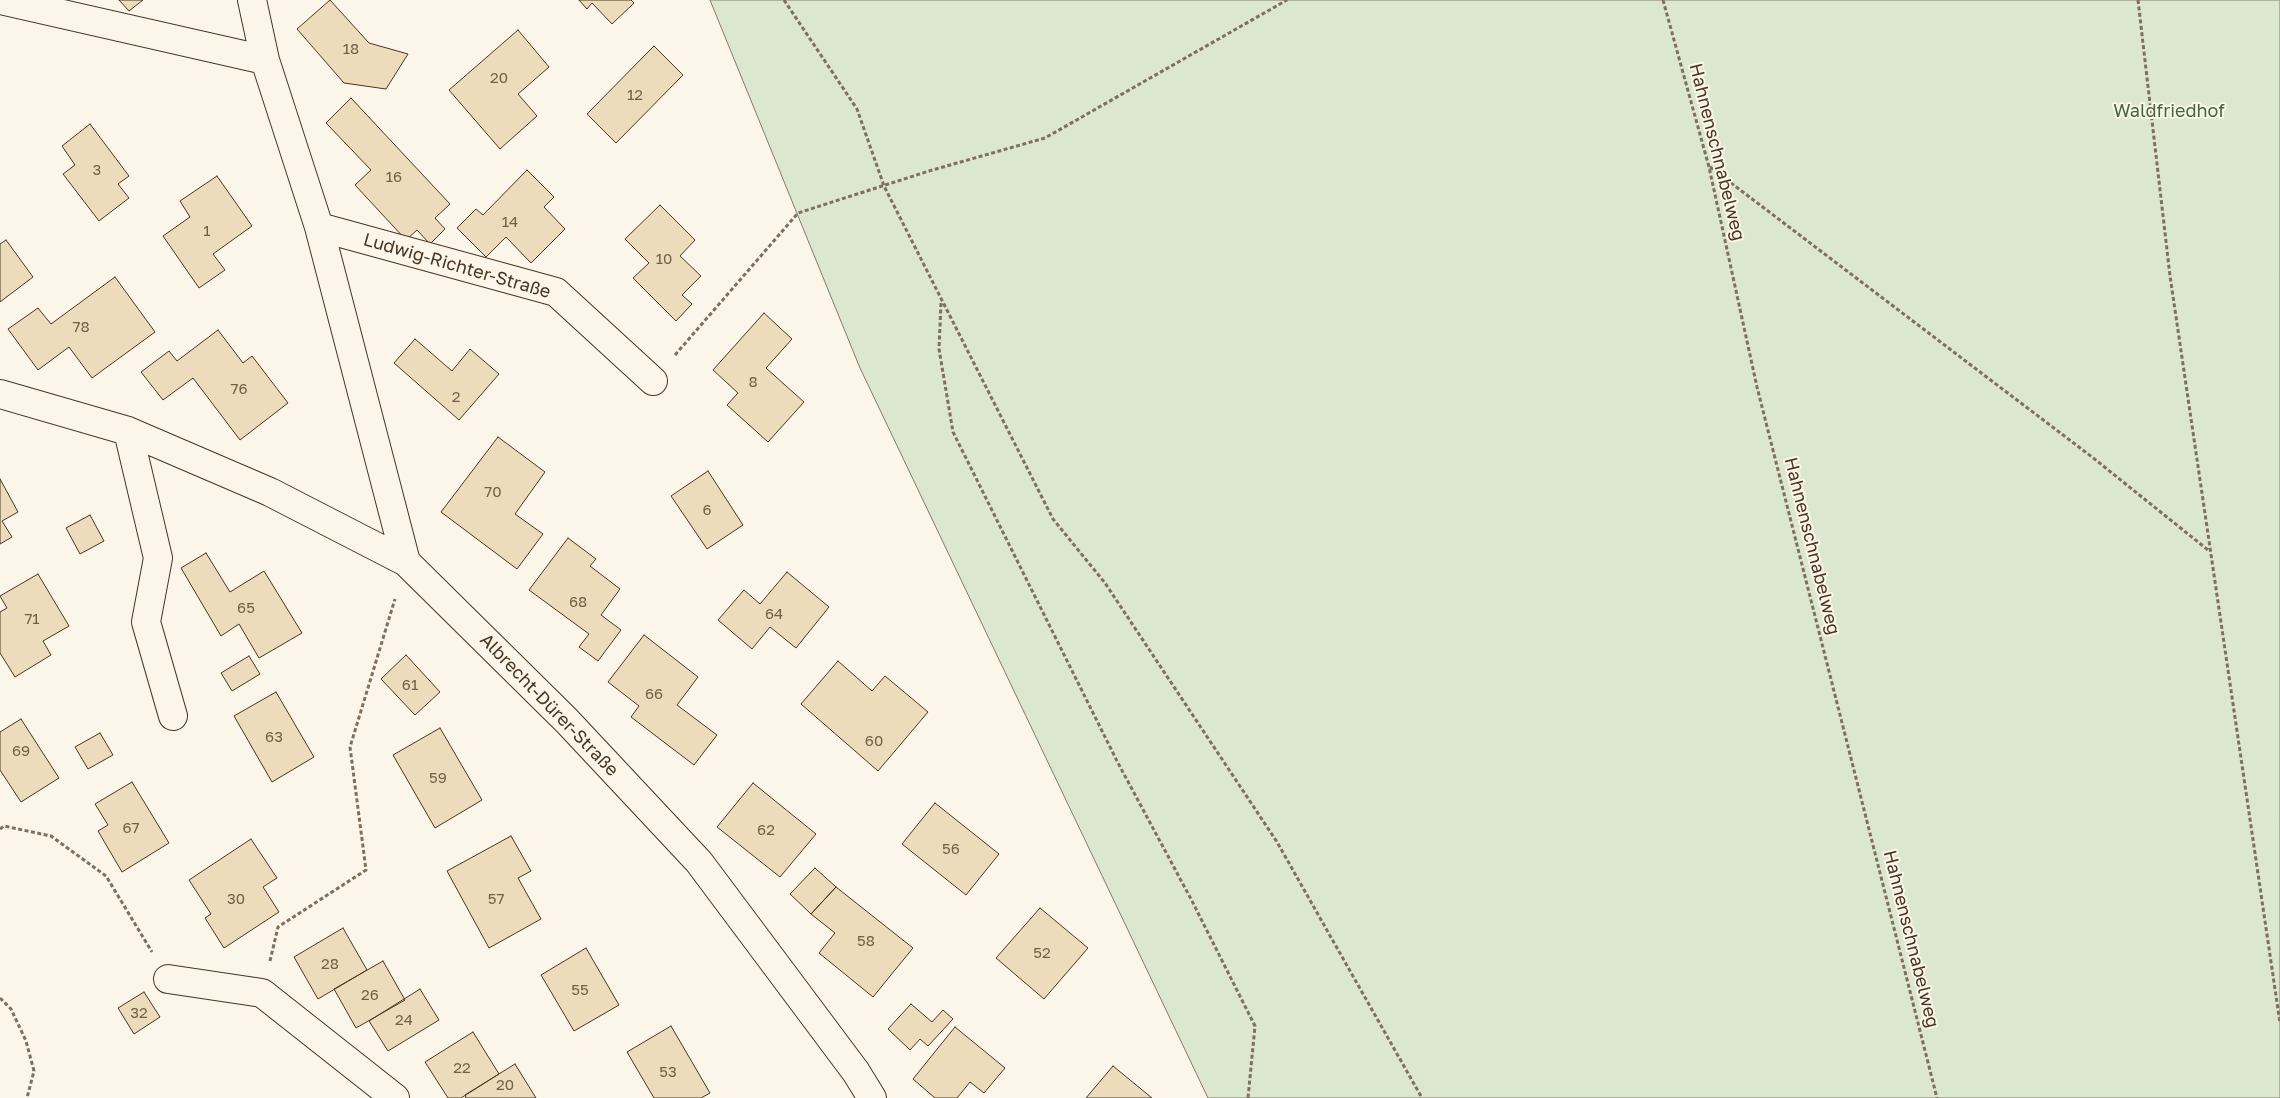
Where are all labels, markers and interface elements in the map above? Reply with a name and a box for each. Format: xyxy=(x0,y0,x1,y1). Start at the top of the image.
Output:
house number: 18 xyxy=(343,40,359,58)
street label: Hahnenschnabelweg xyxy=(1684,61,1750,243)
house number: 20 xyxy=(490,69,508,87)
house number: 12 xyxy=(627,86,643,104)
park label: Waldfriedhof xyxy=(2113,100,2225,122)
house number: 3 xyxy=(93,161,101,179)
house number: 16 xyxy=(386,168,402,186)
house number: 14 xyxy=(502,213,518,231)
house number: 1 xyxy=(203,222,211,240)
street label: Ludwig-Richter-Straße xyxy=(361,229,553,303)
house number: 10 xyxy=(656,250,672,268)
house number: 78 xyxy=(72,318,90,336)
house number: 8 xyxy=(748,373,758,391)
house number: 76 xyxy=(230,380,248,398)
house number: 2 xyxy=(452,388,460,406)
street label: Hahnenschnabelweg xyxy=(1779,455,1845,637)
house number: 70 xyxy=(484,483,502,501)
house number: 6 xyxy=(702,501,712,519)
house number: 68 xyxy=(569,593,587,611)
house number: 65 xyxy=(237,599,255,617)
house number: 64 xyxy=(765,605,783,623)
house number: 71 xyxy=(24,610,40,628)
street label: Albrecht-Dürer-Straße xyxy=(475,629,623,781)
house number: 61 xyxy=(402,676,418,694)
house number: 66 xyxy=(645,685,663,703)
house number: 63 xyxy=(265,728,283,746)
house number: 60 xyxy=(865,732,883,750)
house number: 69 xyxy=(12,742,30,760)
house number: 59 xyxy=(429,769,447,787)
house number: 67 xyxy=(122,819,140,837)
house number: 62 xyxy=(757,821,775,839)
house number: 56 xyxy=(942,840,960,858)
street label: Hahnenschnabelweg xyxy=(1878,848,1944,1030)
house number: 30 xyxy=(227,890,245,908)
house number: 57 xyxy=(488,890,504,908)
house number: 58 xyxy=(857,932,875,950)
house number: 52 xyxy=(1033,944,1051,962)
house number: 28 xyxy=(321,955,339,973)
house number: 55 xyxy=(571,981,589,999)
house number: 26 xyxy=(361,986,379,1004)
house number: 32 xyxy=(130,1004,148,1022)
house number: 24 xyxy=(395,1011,413,1029)
house number: 22 xyxy=(453,1059,471,1077)
house number: 53 xyxy=(659,1063,677,1081)
house number: 20 xyxy=(496,1076,514,1094)

